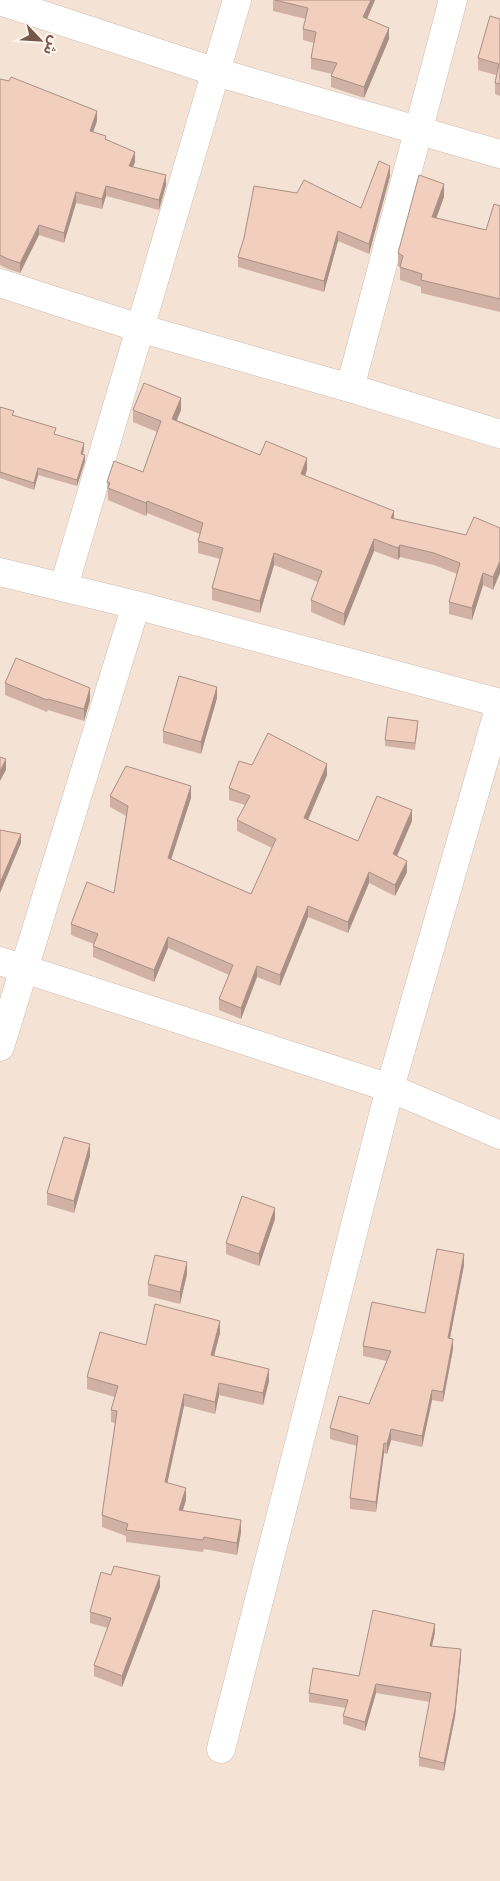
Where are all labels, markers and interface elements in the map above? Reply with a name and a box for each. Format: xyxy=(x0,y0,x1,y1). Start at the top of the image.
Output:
north arrow xyxy=(15,15,65,65)
text: ش xyxy=(40,33,63,58)

